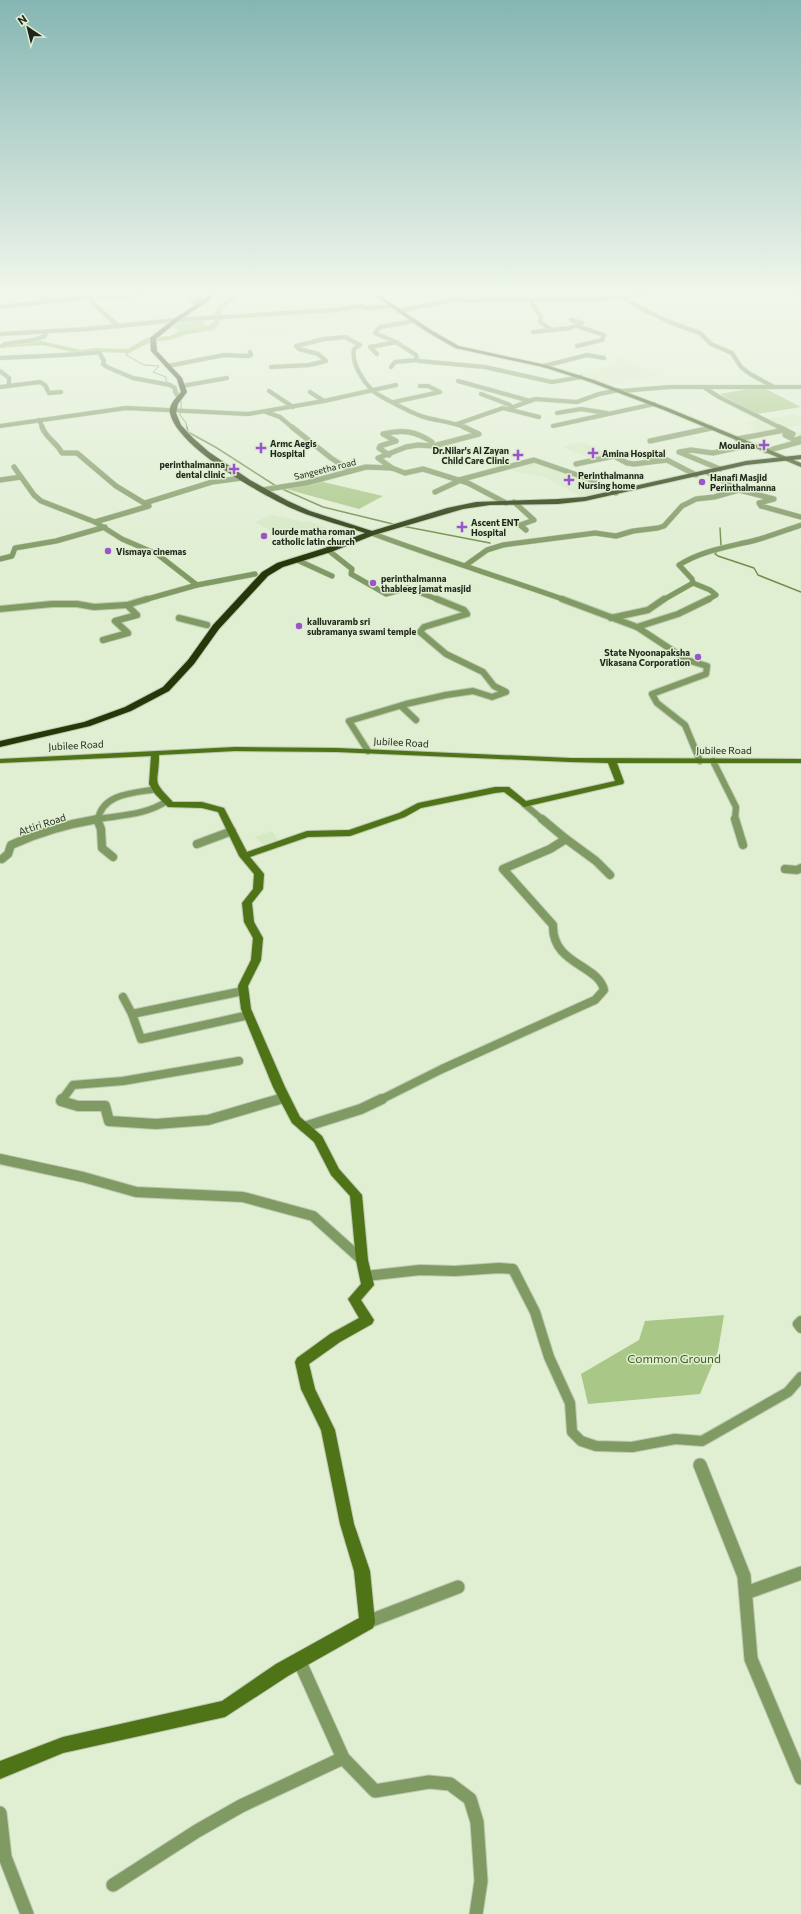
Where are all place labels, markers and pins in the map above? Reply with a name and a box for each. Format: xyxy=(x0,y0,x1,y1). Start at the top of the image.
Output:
place label: Armc Aegis Hospital xyxy=(270,438,317,459)
marker: Moulana xyxy=(758,439,770,451)
place label: Moulana xyxy=(719,440,755,451)
marker: Armc Aegis Hospital xyxy=(255,442,267,454)
place label: Dr.Nilar's Al Zayan Child Care Clinic xyxy=(432,445,510,466)
marker: Amina Hospital xyxy=(587,447,599,459)
place label: Amina Hospital xyxy=(602,448,666,459)
marker: Dr.Nilar's Al Zayan Child Care Clinic xyxy=(512,449,524,461)
place label: perinthalmanna dental clinic xyxy=(160,459,226,480)
marker: perinthalmanna dental clinic xyxy=(228,463,240,475)
place label: Perinthalmanna Nursing home xyxy=(578,470,644,491)
place label: Hanafi Masjid Perinthalmanna xyxy=(710,472,776,493)
marker: Perinthalmanna Nursing home xyxy=(563,474,575,486)
marker: Hanafi Masjid Perinthalmanna xyxy=(697,477,707,487)
place label: Ascent ENT Hospital xyxy=(471,517,520,538)
marker: Ascent ENT Hospital xyxy=(456,521,468,533)
place label: lourde matha roman catholic latin church xyxy=(272,526,355,547)
marker: lourde matha roman catholic latin church xyxy=(259,531,269,541)
marker: Vismaya cinemas xyxy=(103,546,113,556)
place label: Vismaya cinemas xyxy=(116,546,186,557)
place label: perinthalmanna thableeg jamat masjid xyxy=(381,573,471,594)
marker: perinthalmanna thableeg jamat masjid xyxy=(368,578,378,588)
place label: kalluvaramb sri subramanya swami temple xyxy=(307,616,416,637)
marker: kalluvaramb sri subramanya swami temple xyxy=(294,621,304,631)
place label: State Nyoonapaksha Vikasana Corporation xyxy=(599,647,690,668)
marker: State Nyoonapaksha Vikasana Corporation xyxy=(693,652,703,662)

